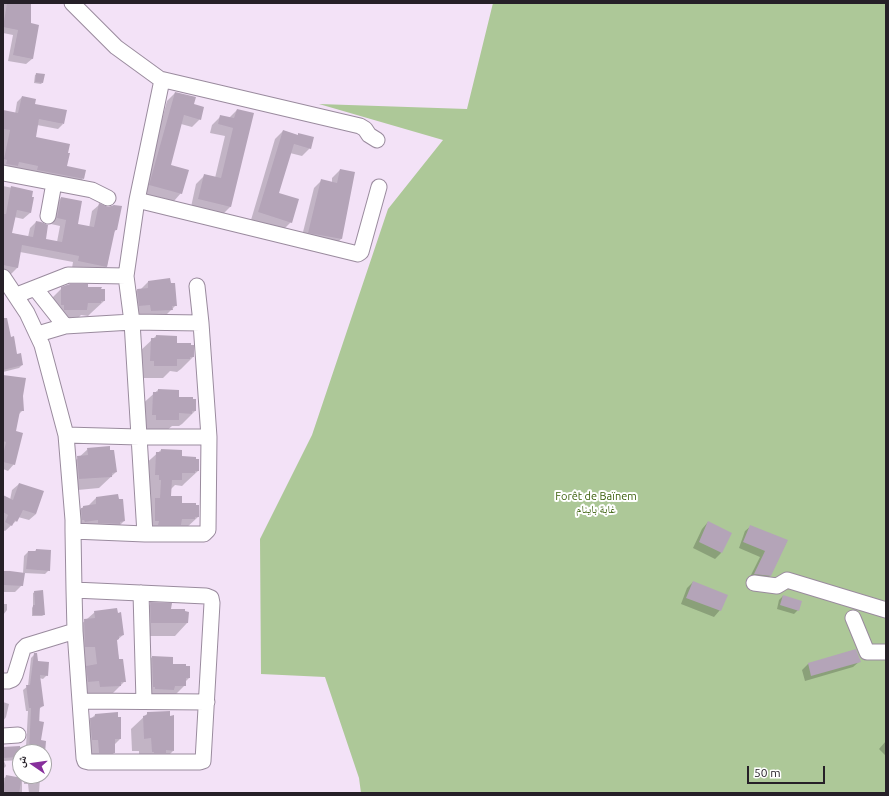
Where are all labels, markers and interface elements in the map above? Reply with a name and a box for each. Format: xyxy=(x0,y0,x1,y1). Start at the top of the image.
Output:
park label: Forêt de Baïnem غابة باينام xyxy=(555,489,637,515)
north arrow xyxy=(12,744,52,784)
text: ش xyxy=(14,754,28,769)
scale bar xyxy=(749,758,827,784)
text: 50 m xyxy=(754,766,781,779)

